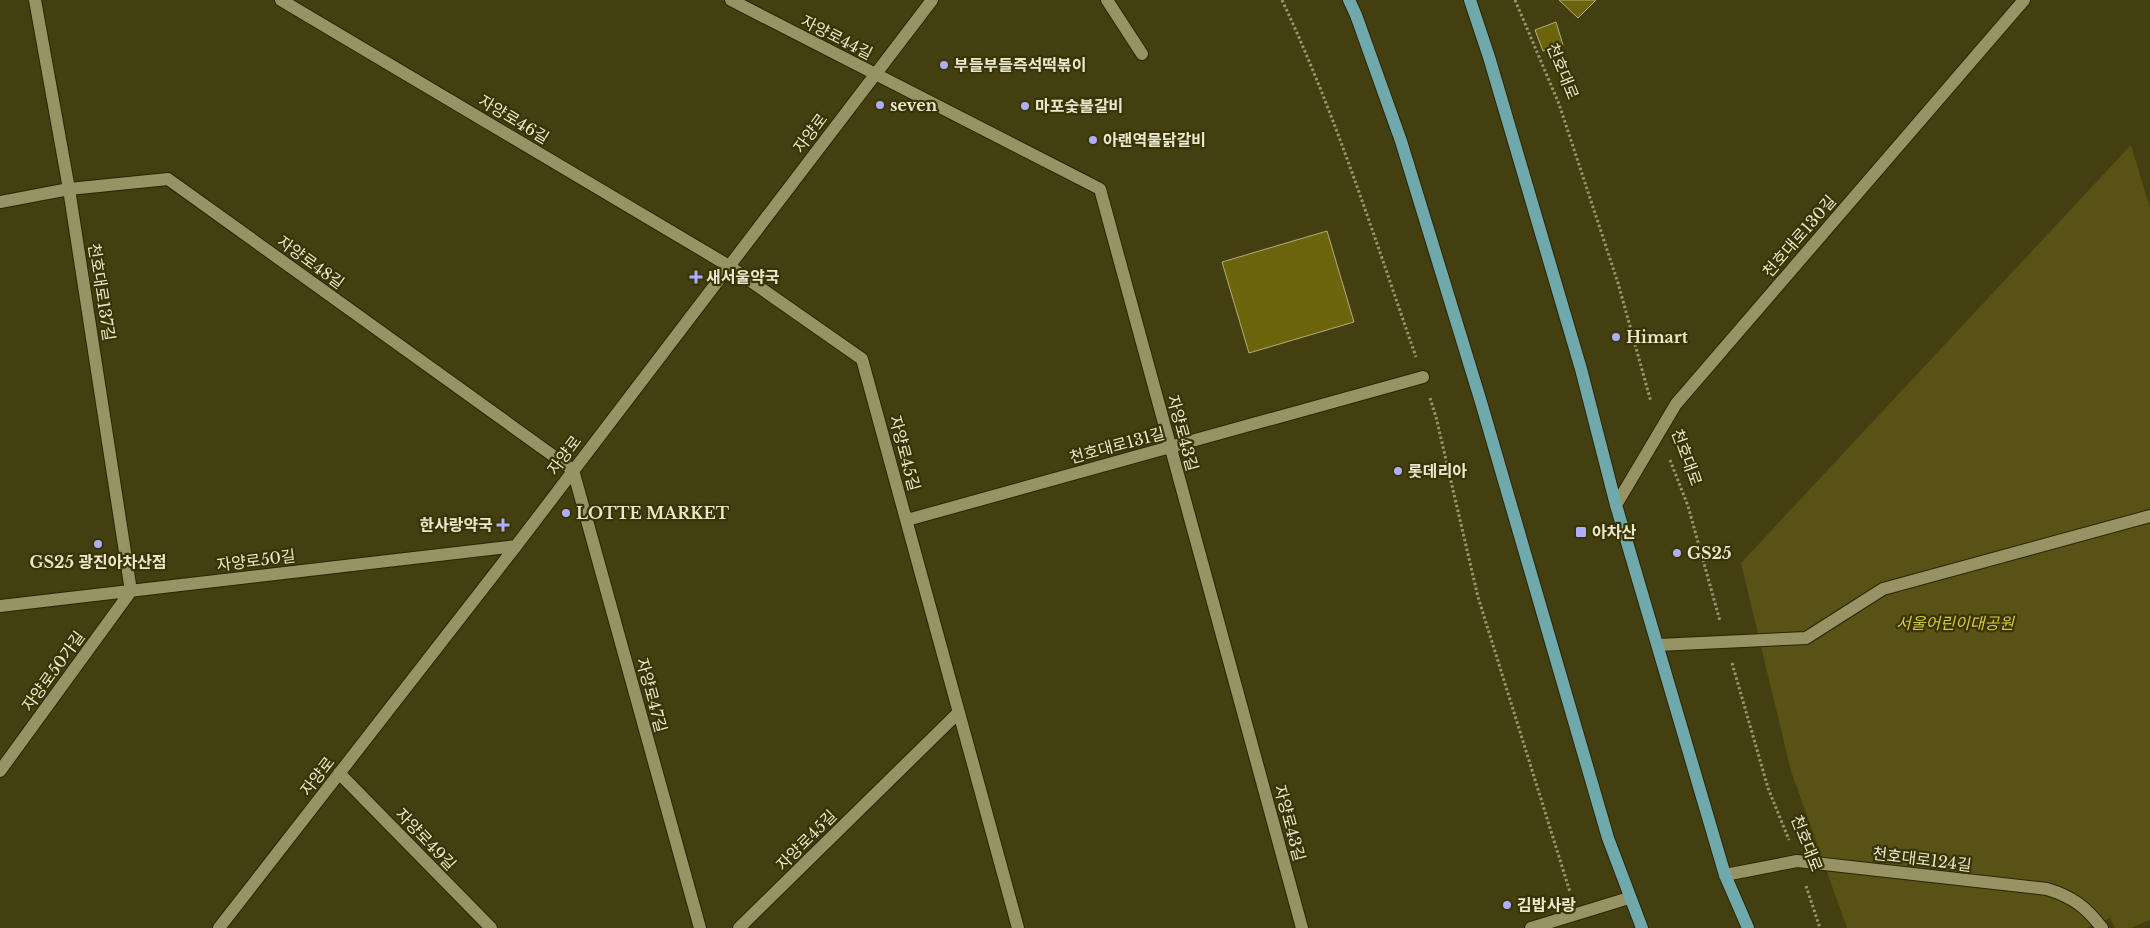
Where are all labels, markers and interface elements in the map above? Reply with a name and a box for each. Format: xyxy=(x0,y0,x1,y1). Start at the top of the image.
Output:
street label: 자양로44길 xyxy=(798,10,876,64)
street label: 천호대로 xyxy=(1543,40,1583,102)
place label: 부들부들즉석떡볶이 xyxy=(954,55,1086,75)
marker: 부들부들즉석떡볶이 xyxy=(938,59,950,71)
street label: 자양로46길 xyxy=(475,90,553,148)
place label: seven xyxy=(890,95,938,115)
place label: 마포숯불갈비 xyxy=(1035,96,1123,116)
marker: seven xyxy=(874,99,886,111)
marker: 마포숯불갈비 xyxy=(1019,100,1031,112)
street label: 자양로 xyxy=(789,109,831,157)
place label: 아랜역물닭갈비 xyxy=(1103,130,1206,150)
marker: 아랜역물닭갈비 xyxy=(1087,134,1099,146)
street label: 천호대로130길 xyxy=(1758,191,1840,281)
street label: 자양로48길 xyxy=(274,231,348,293)
street label: 천호대로137길 xyxy=(84,242,120,342)
place label: 새서울약국 xyxy=(706,267,780,287)
marker: 새서울약국 xyxy=(690,271,702,283)
place label: Himart xyxy=(1626,327,1689,347)
marker: Himart xyxy=(1610,331,1622,343)
street label: 자양로43길 xyxy=(1163,393,1203,473)
street label: 자양로45길 xyxy=(885,413,925,493)
street label: 천호대로131길 xyxy=(1067,423,1167,467)
street label: 천호대로 xyxy=(1668,426,1707,488)
street label: 자양로 xyxy=(543,431,585,479)
place label: 롯데리아 xyxy=(1408,461,1467,481)
marker: 롯데리아 xyxy=(1392,465,1404,477)
place label: LOTTE MARKET xyxy=(576,503,730,523)
marker: LOTTE MARKET xyxy=(560,507,572,519)
place label: 한사랑약국 xyxy=(419,515,493,535)
marker: 한사랑약국 xyxy=(497,519,509,531)
place label: 아차산 xyxy=(1592,522,1636,542)
marker: 아차산 xyxy=(1574,525,1588,539)
marker: GS25 광진아차산점 xyxy=(92,538,104,550)
place label: GS25 xyxy=(1687,543,1732,563)
street label: 자양로50길 xyxy=(215,545,297,575)
marker: GS25 xyxy=(1671,547,1683,559)
place label: GS25 광진아차산점 xyxy=(29,552,167,572)
park label: 서울어린이대공원 xyxy=(1896,613,2015,633)
street label: 자양로50가길 xyxy=(17,627,89,715)
street label: 자양로47길 xyxy=(632,656,672,734)
street label: 자양로 xyxy=(296,752,339,800)
street label: 자양로43길 xyxy=(1270,783,1310,863)
street label: 자양로49길 xyxy=(392,804,460,874)
street label: 자양로45길 xyxy=(772,806,840,874)
street label: 천호대로 xyxy=(1787,812,1827,874)
street label: 천호대로124길 xyxy=(1871,843,1973,875)
place label: 김밥사랑 xyxy=(1517,895,1576,915)
marker: 김밥사랑 xyxy=(1501,899,1513,911)

